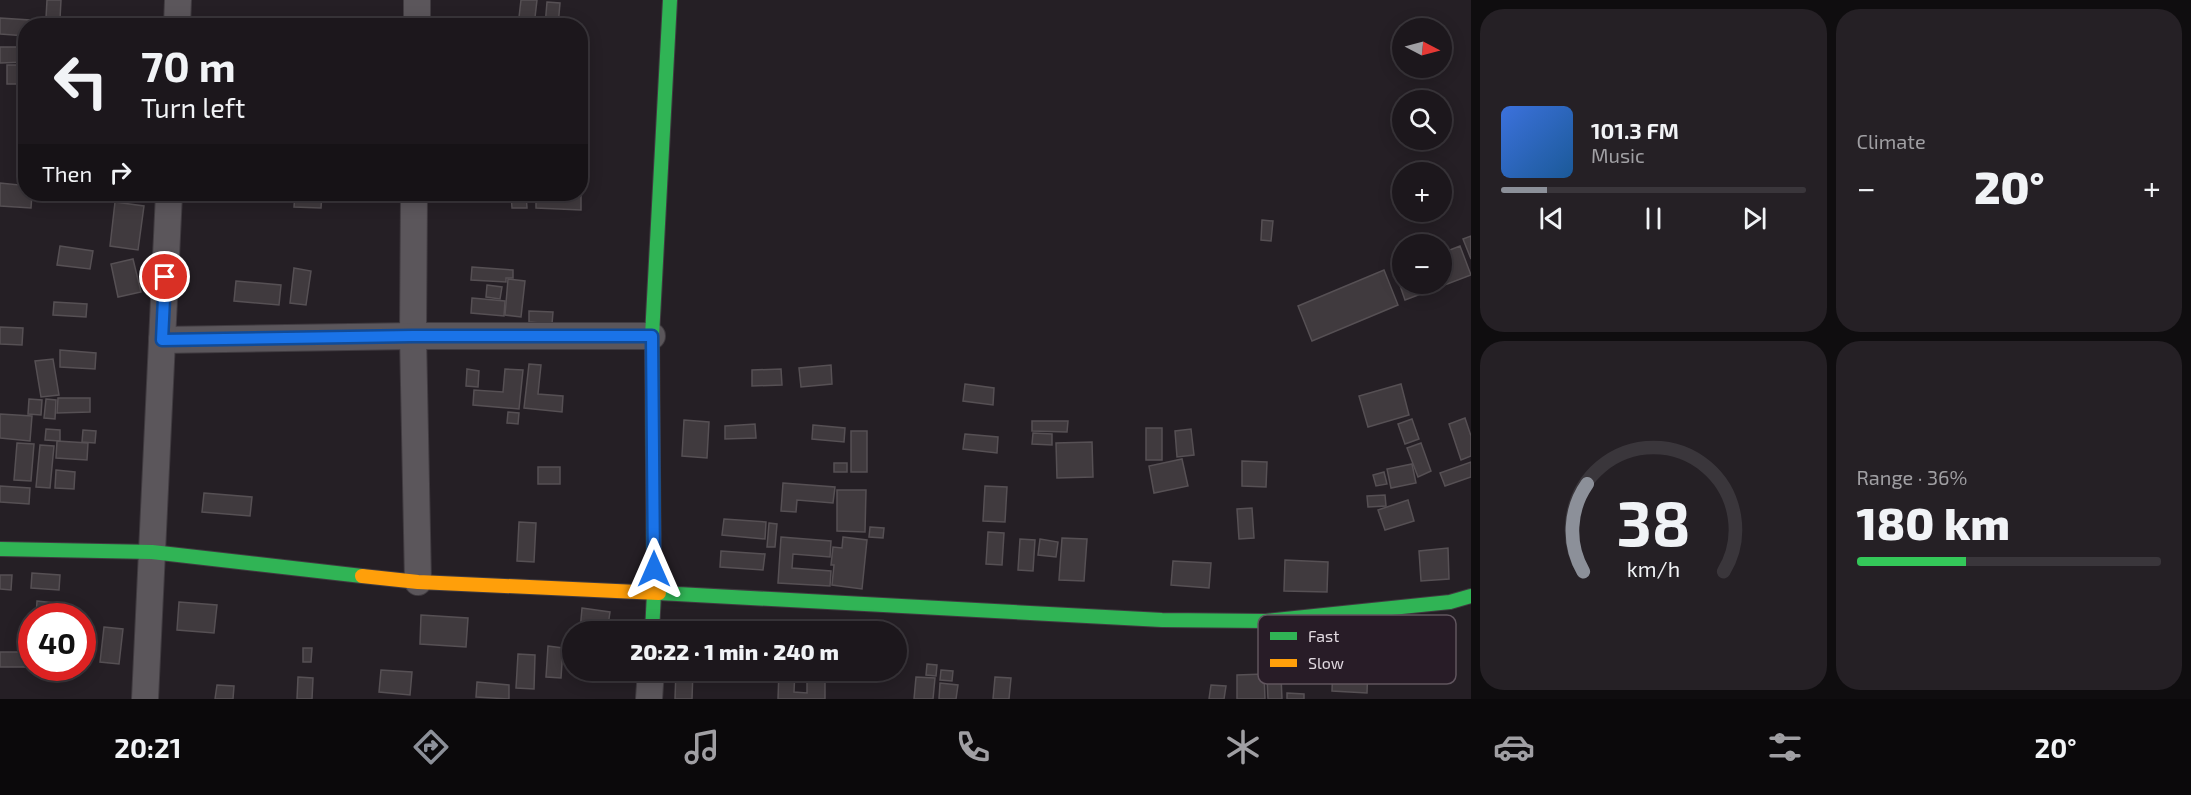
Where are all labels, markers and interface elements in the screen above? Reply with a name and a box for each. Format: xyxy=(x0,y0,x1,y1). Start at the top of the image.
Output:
north arrow xyxy=(1392,18,1452,78)
map controls xyxy=(1392,18,1452,294)
text: 70 m xyxy=(141,40,236,90)
icon: left xyxy=(42,42,120,120)
button: search xyxy=(1392,90,1452,150)
text: Turn left xyxy=(141,91,245,123)
text: 101.3 FM xyxy=(1591,117,1679,143)
text: Climate xyxy=(1857,129,1926,153)
text: Music xyxy=(1591,143,1645,167)
icon: right xyxy=(104,156,137,189)
text: 20° xyxy=(1974,159,2045,213)
text: Then xyxy=(42,160,92,186)
button: + xyxy=(1392,162,1452,222)
text: − xyxy=(1857,167,1876,207)
text: + xyxy=(2143,167,2161,207)
icon: previous xyxy=(1535,202,1568,235)
icon: pause xyxy=(1637,202,1670,235)
icon: next xyxy=(1738,202,1771,235)
button: − xyxy=(1392,234,1452,294)
pin xyxy=(139,251,190,302)
icon: arrive xyxy=(148,260,181,293)
text: Range · 36% xyxy=(1857,465,1967,489)
text: 38 xyxy=(1616,484,1690,559)
text: 180 km xyxy=(1857,495,2010,549)
position arrow xyxy=(622,537,686,601)
text: km/h xyxy=(1627,557,1680,582)
speed limit sign: 40 xyxy=(18,603,96,681)
legend xyxy=(1258,615,1456,684)
text: Fast xyxy=(1308,626,1339,645)
text: 20:22 · 1 min · 240 m xyxy=(630,638,839,664)
text: Slow xyxy=(1308,653,1344,672)
icon: directions xyxy=(410,726,452,768)
icon: music xyxy=(681,726,723,768)
icon: phone xyxy=(952,726,994,768)
icon: climate xyxy=(1222,726,1264,768)
icon: car xyxy=(1493,726,1535,768)
icon: filters xyxy=(1764,726,1806,768)
text: 20:21 xyxy=(114,731,181,763)
text: 20° xyxy=(2035,731,2077,763)

